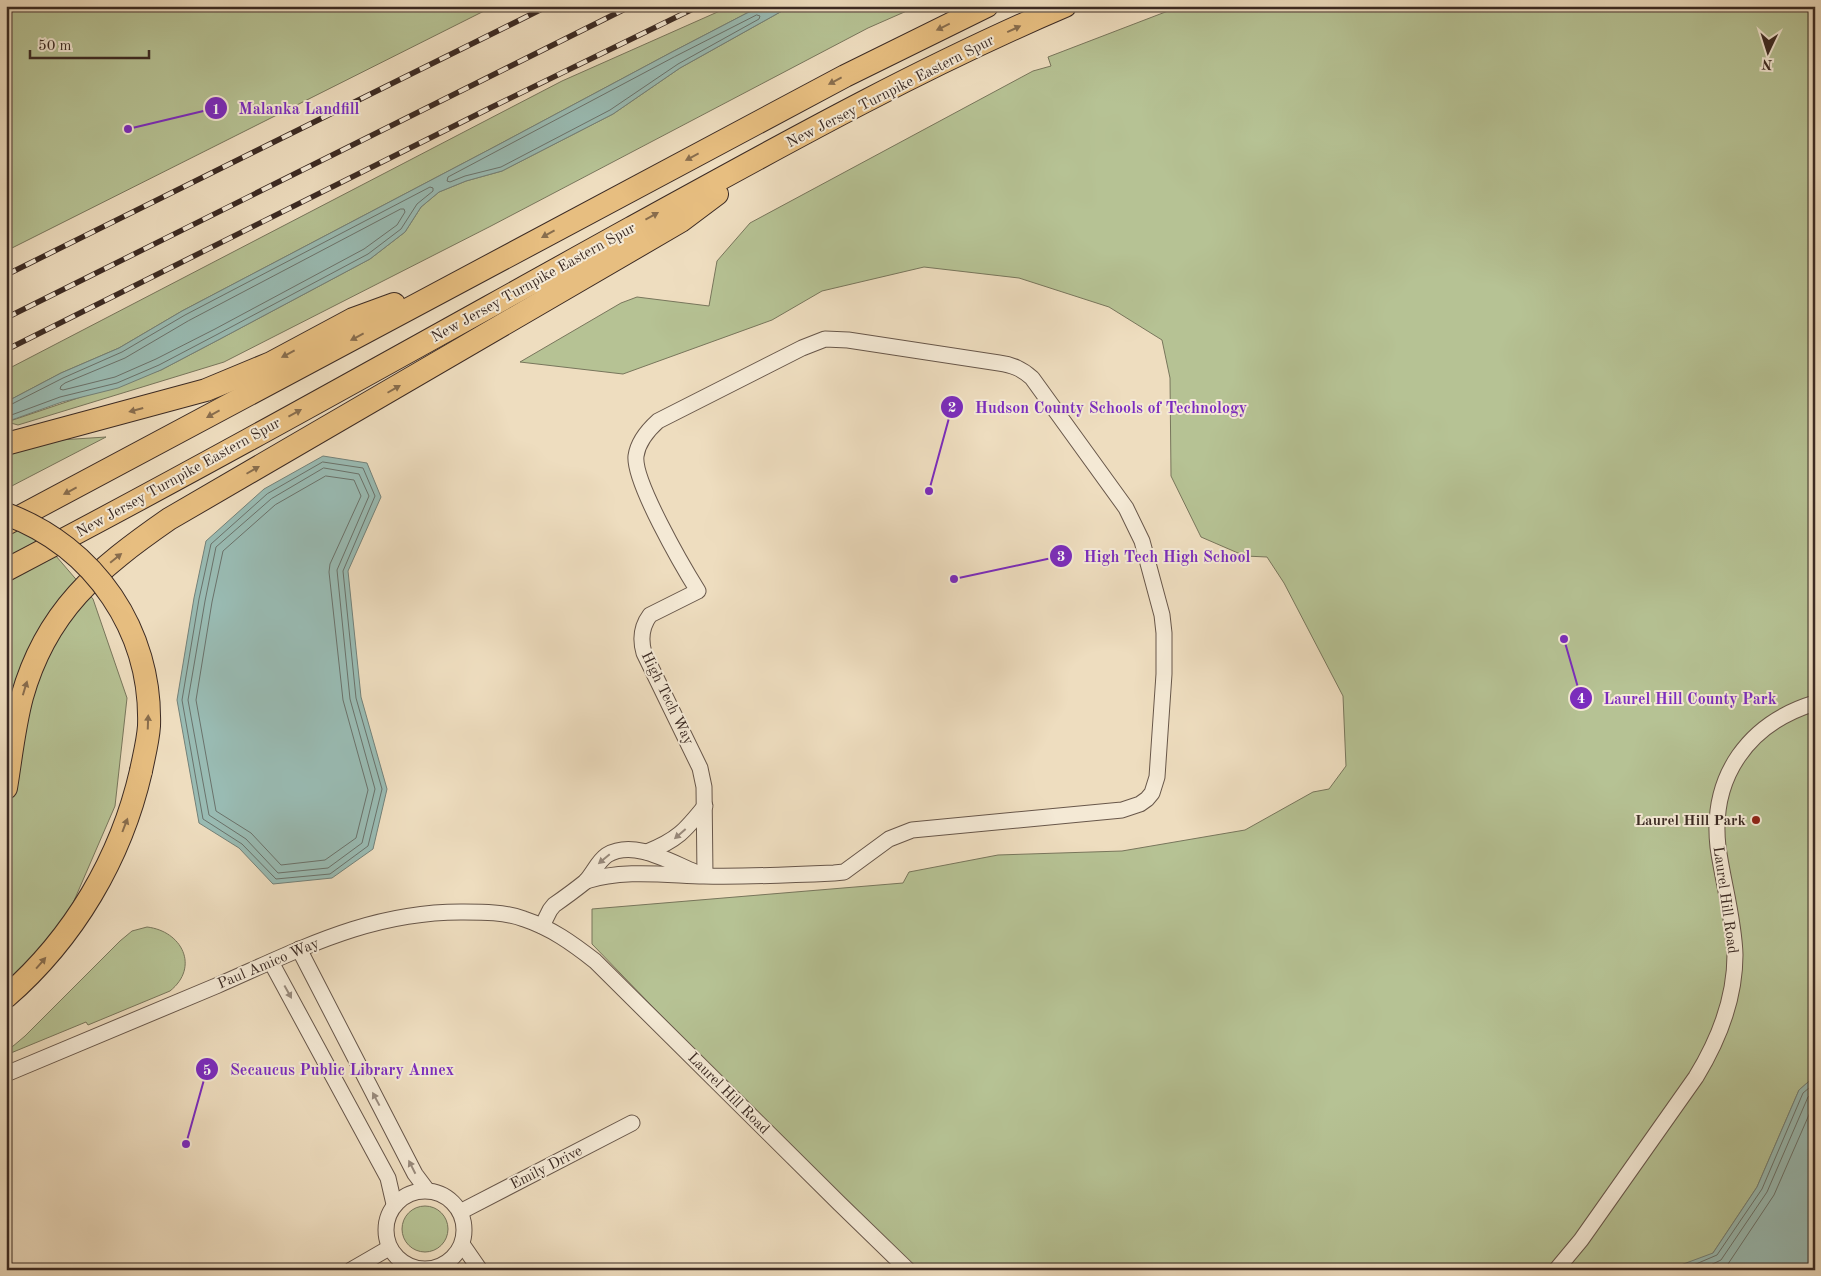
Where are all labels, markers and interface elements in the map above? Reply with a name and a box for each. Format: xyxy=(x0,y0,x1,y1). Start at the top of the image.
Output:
one-way arrow xyxy=(935,23,950,31)
one-way arrow xyxy=(1007,24,1021,32)
scale bar xyxy=(30,28,149,60)
north arrow xyxy=(1744,28,1794,78)
street label: New Jersey Turnpike Eastern Spur xyxy=(784,33,997,151)
text: 50 m xyxy=(38,39,72,54)
text: N xyxy=(1761,57,1773,71)
one-way arrow xyxy=(828,77,842,85)
callout: Malanka Landfill xyxy=(204,93,370,124)
text: Malanka Landfill xyxy=(238,102,360,118)
text: 1 xyxy=(212,103,220,118)
one-way arrow xyxy=(684,153,699,161)
one-way arrow xyxy=(646,212,659,221)
street label: New Jersey Turnpike Eastern Spur xyxy=(429,221,638,346)
one-way arrow xyxy=(541,230,556,238)
one-way arrow xyxy=(349,333,364,341)
one-way arrow xyxy=(280,350,295,358)
one-way arrow xyxy=(387,384,400,393)
callout: Hudson County Schools of Technology xyxy=(940,392,1257,423)
text: 2 xyxy=(948,401,956,416)
text: Hudson County Schools of Technology xyxy=(975,401,1247,417)
one-way arrow xyxy=(128,406,143,414)
one-way arrow xyxy=(288,409,303,417)
one-way arrow xyxy=(206,410,221,418)
street label: New Jersey Turnpike Eastern Spur xyxy=(74,416,283,541)
one-way arrow xyxy=(245,466,260,474)
one-way arrow xyxy=(63,487,77,495)
callout: High Tech High School xyxy=(1049,541,1261,572)
text: 3 xyxy=(1057,550,1065,565)
text: High Tech High School xyxy=(1084,550,1250,566)
one-way arrow xyxy=(109,552,122,563)
street label: High Tech Way xyxy=(638,650,696,748)
one-way arrow xyxy=(21,681,29,696)
callout: Laurel Hill County Park xyxy=(1568,683,1786,714)
text: 4 xyxy=(1577,692,1585,707)
text: Laurel Hill County Park xyxy=(1603,692,1777,708)
one-way arrow xyxy=(145,714,153,730)
place label: Laurel Hill Park xyxy=(1635,814,1747,829)
marker: Laurel Hill Park xyxy=(1750,814,1762,826)
one-way arrow xyxy=(121,817,129,832)
one-way arrow xyxy=(673,829,686,840)
street label: Laurel Hill Road xyxy=(1710,846,1740,955)
one-way arrow xyxy=(597,854,610,865)
street label: Paul Amico Way xyxy=(216,936,322,993)
one-way arrow xyxy=(35,957,47,969)
one-way arrow xyxy=(284,985,292,1000)
street label: Laurel Hill Road xyxy=(684,1050,772,1138)
callout: Secaucus Public Library Annex xyxy=(195,1054,464,1085)
text: Secaucus Public Library Annex xyxy=(230,1063,454,1079)
text: 5 xyxy=(203,1064,211,1079)
one-way arrow xyxy=(372,1092,380,1107)
street label: Emily Drive xyxy=(508,1144,585,1193)
one-way arrow xyxy=(408,1160,416,1174)

